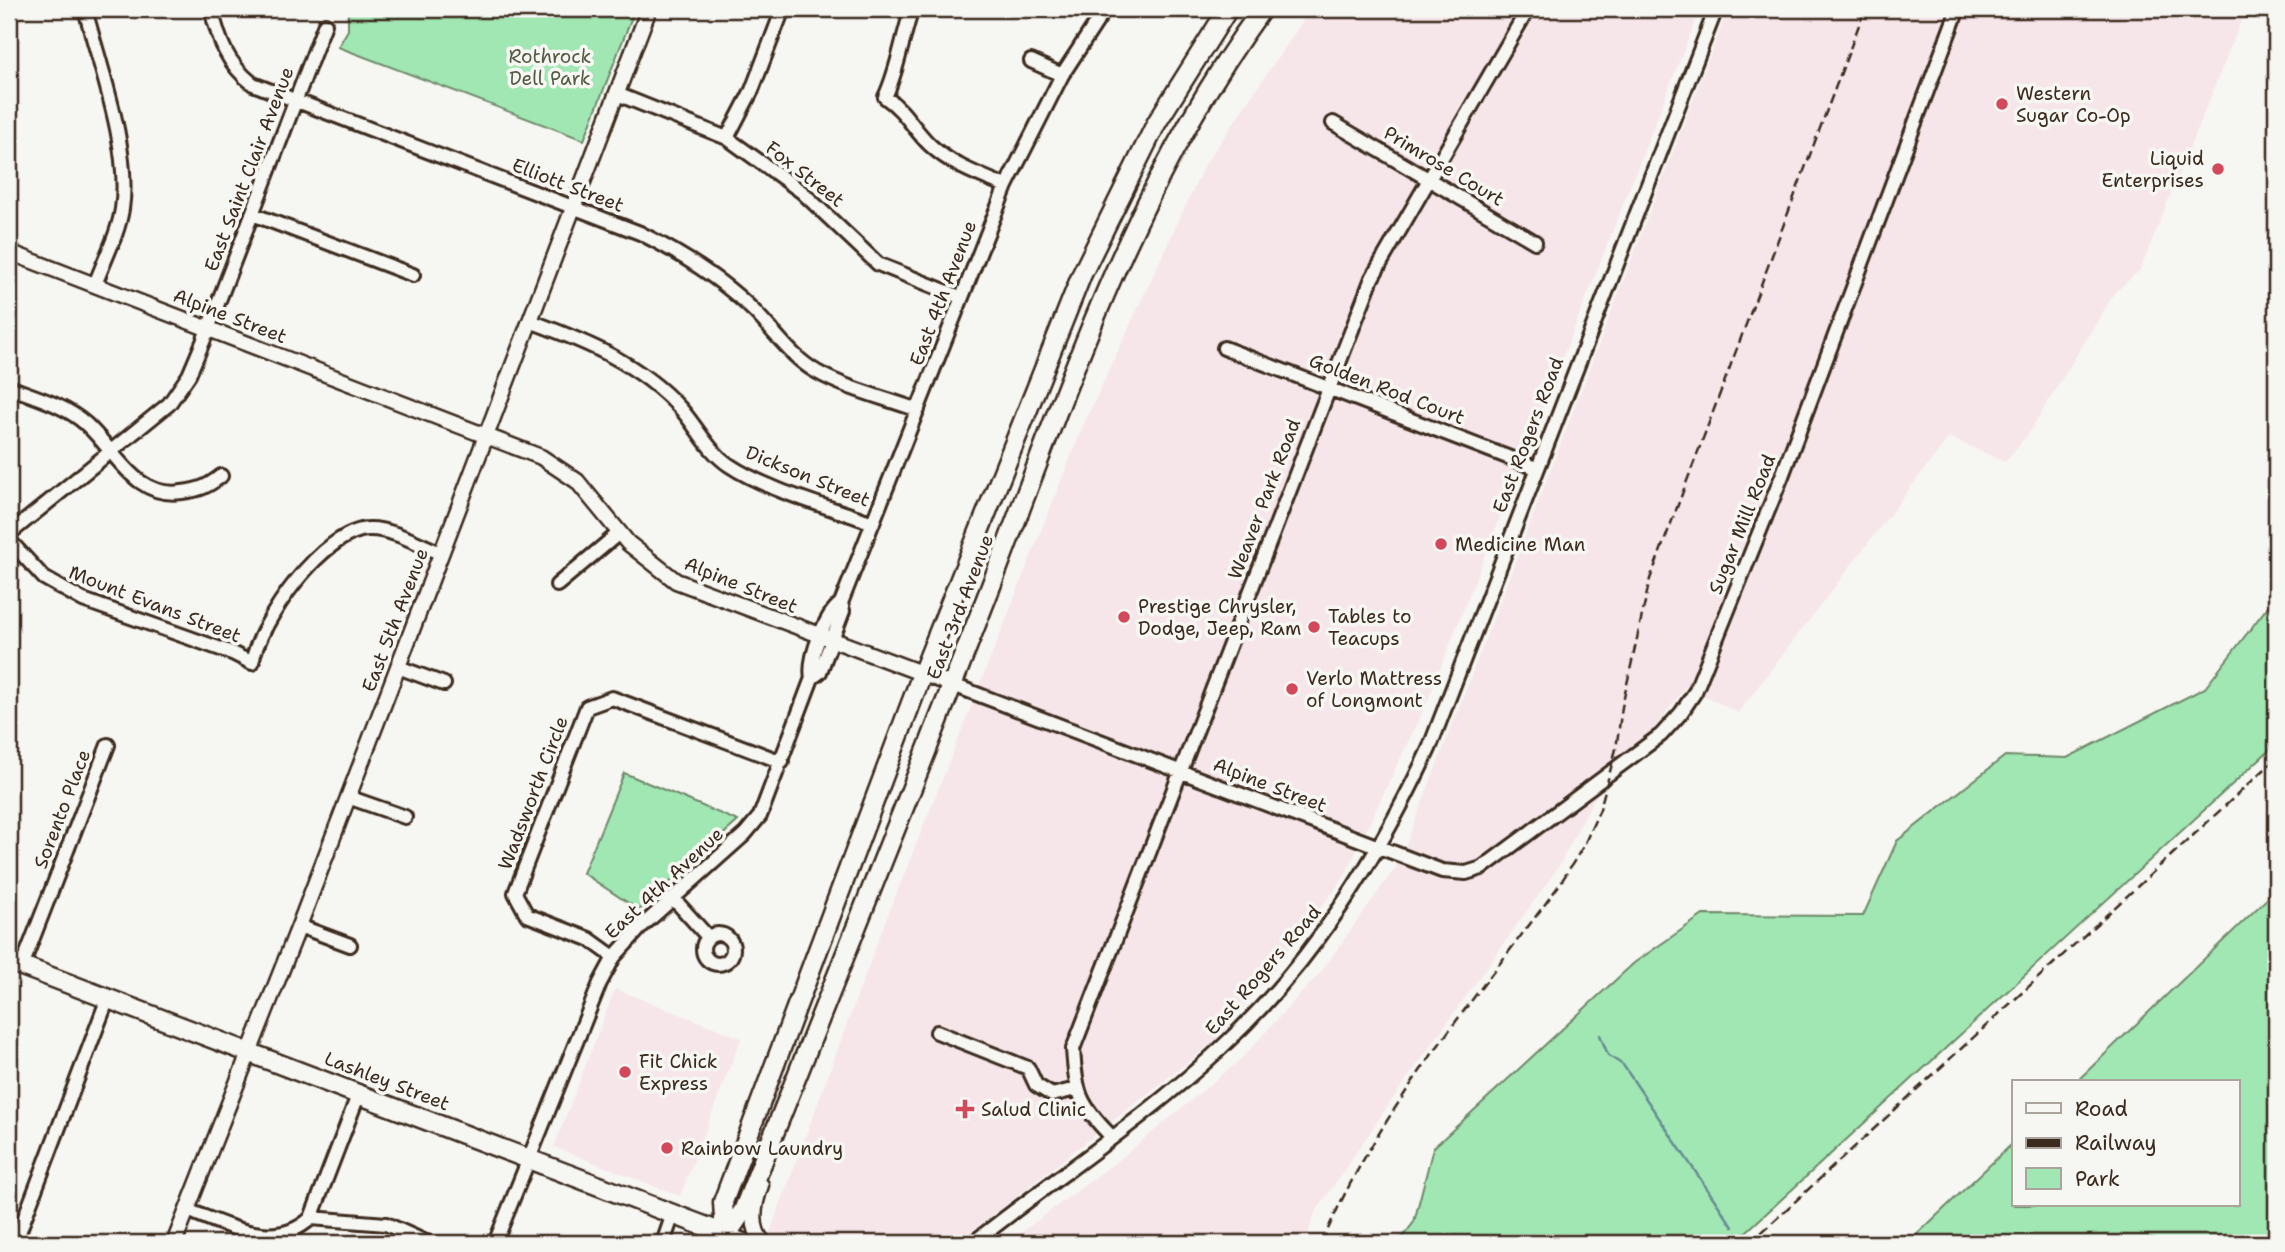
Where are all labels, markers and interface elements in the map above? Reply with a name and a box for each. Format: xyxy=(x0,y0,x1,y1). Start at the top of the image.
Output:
park label: Rothrock Dell Park xyxy=(508,44,592,91)
street label: East Saint Clair Avenue xyxy=(198,63,300,275)
place label: Western Sugar Co-Op xyxy=(2016,81,2131,128)
marker: Western Sugar Co-Op xyxy=(1994,96,2010,112)
street label: Primrose Court xyxy=(1379,120,1509,212)
street label: Fox Street xyxy=(760,135,850,213)
place label: Liquid Enterprises xyxy=(2102,146,2204,193)
street label: Elliott Street xyxy=(508,152,628,218)
marker: Liquid Enterprises xyxy=(2210,161,2226,177)
street label: East 4th Avenue xyxy=(904,217,982,369)
street label: Alpine Street xyxy=(170,283,290,349)
street label: Golden Rod Court xyxy=(1306,348,1468,430)
street label: East Rogers Road xyxy=(1487,354,1569,516)
street label: Weaver Park Road xyxy=(1222,415,1306,583)
street label: Dickson Street xyxy=(742,440,874,512)
street label: Sugar Mill Road xyxy=(1703,450,1781,598)
street label: East 3rd Avenue xyxy=(921,531,999,683)
place label: Medicine Man xyxy=(1455,532,1585,557)
marker: Medicine Man xyxy=(1433,536,1449,552)
street label: East 5th Avenue xyxy=(356,545,434,695)
street label: Alpine Street xyxy=(681,551,801,619)
street label: Mount Evans Street xyxy=(65,560,245,648)
place label: Prestige Chrysler, Dodge, Jeep, Ram xyxy=(1138,594,1301,641)
place label: Tables to Teacups xyxy=(1328,604,1411,651)
marker: Prestige Chrysler, Dodge, Jeep, Ram xyxy=(1116,609,1132,625)
marker: Tables to Teacups xyxy=(1306,619,1322,635)
place label: Verlo Mattress of Longmont xyxy=(1306,666,1442,713)
marker: Verlo Mattress of Longmont xyxy=(1284,681,1300,697)
street label: Wadsworth Circle xyxy=(492,713,574,873)
street label: Sorento Place xyxy=(28,746,96,872)
street label: Alpine Street xyxy=(1210,752,1330,818)
street label: East 4th Avenue xyxy=(599,821,729,945)
street label: East Rogers Road xyxy=(1199,900,1327,1040)
street label: Lashley Street xyxy=(321,1046,453,1116)
place label: Fit Chick Express xyxy=(639,1049,718,1096)
marker: Fit Chick Express xyxy=(617,1064,633,1080)
legend xyxy=(2012,1080,2240,1206)
text: Road xyxy=(2075,1095,2128,1123)
place label: Salud Clinic xyxy=(981,1097,1086,1122)
marker: Salud Clinic xyxy=(955,1099,975,1119)
text: Railway xyxy=(2075,1129,2157,1157)
place label: Rainbow Laundry xyxy=(681,1136,843,1161)
marker: Rainbow Laundry xyxy=(659,1140,675,1156)
text: Park xyxy=(2075,1165,2120,1193)

